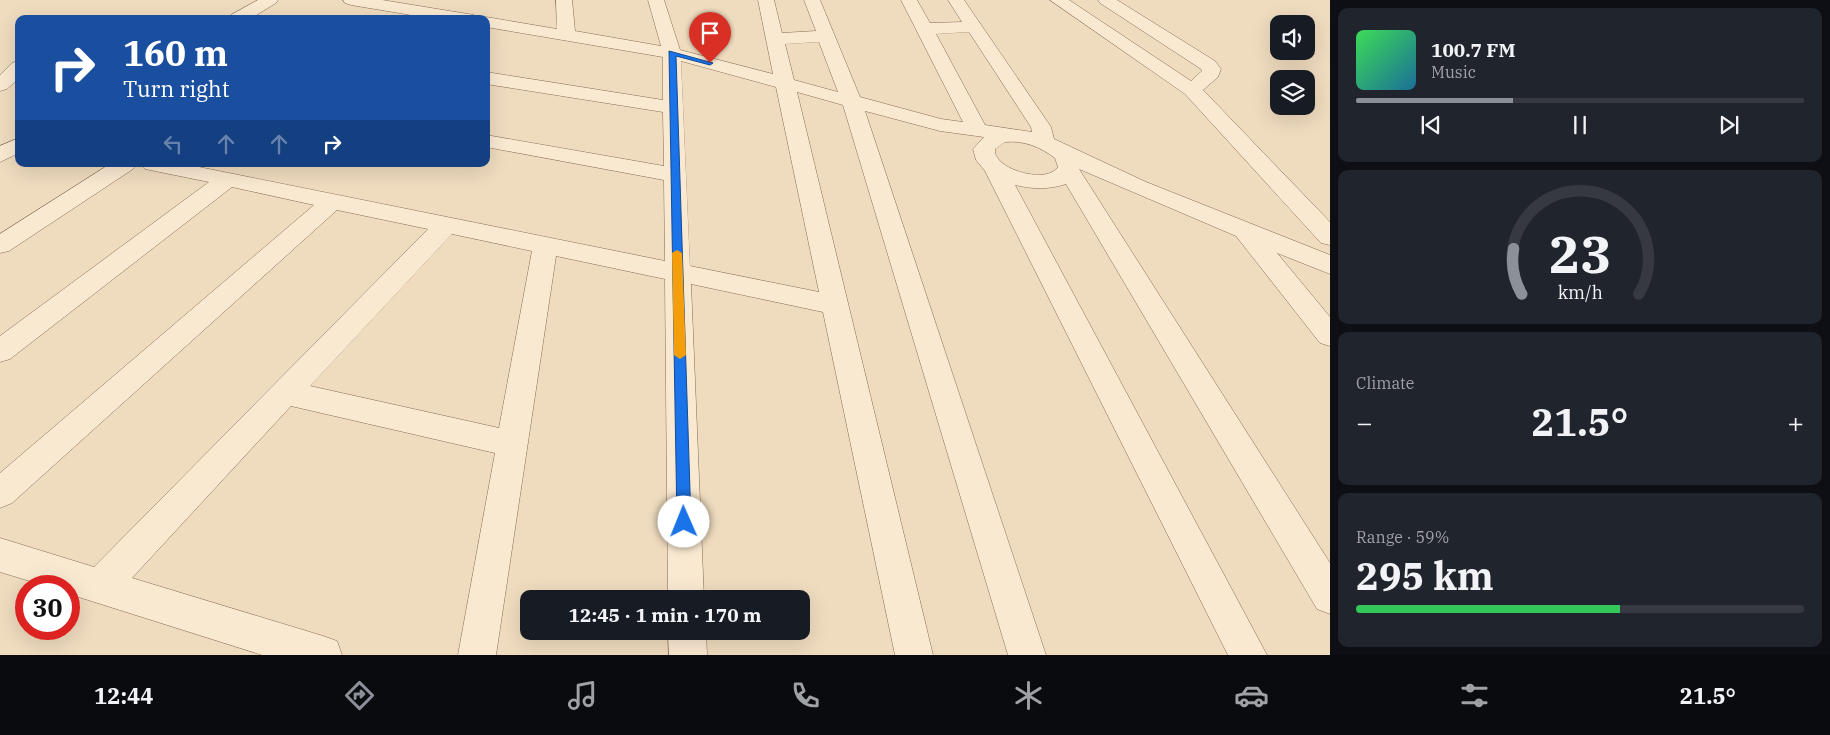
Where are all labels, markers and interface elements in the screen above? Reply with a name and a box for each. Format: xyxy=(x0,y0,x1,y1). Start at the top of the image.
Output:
pin xyxy=(689,12,731,63)
map controls xyxy=(1270,15,1315,115)
button: sound xyxy=(1270,15,1315,60)
icon: arrive xyxy=(696,19,724,47)
text: 160 m xyxy=(123,30,228,76)
icon: right xyxy=(40,35,105,100)
text: 100.7 FM xyxy=(1431,38,1516,62)
text: Music xyxy=(1431,62,1476,82)
button: layers xyxy=(1270,70,1315,115)
text: Turn right xyxy=(123,74,230,103)
icon: previous xyxy=(1417,111,1445,139)
icon: pause xyxy=(1566,111,1594,139)
icon: next xyxy=(1715,111,1743,139)
icon: left xyxy=(159,130,187,158)
icon: ahead xyxy=(212,130,240,158)
icon: ahead xyxy=(265,130,293,158)
icon: right xyxy=(318,130,346,158)
text: 23 xyxy=(1549,220,1611,287)
text: km/h xyxy=(1557,281,1603,304)
text: Climate xyxy=(1356,373,1414,393)
text: 21.5° xyxy=(1532,397,1628,446)
text: − xyxy=(1356,404,1373,441)
text: + xyxy=(1787,404,1804,441)
position arrow xyxy=(657,495,709,547)
text: Range · 59% xyxy=(1356,527,1449,547)
text: 295 km xyxy=(1356,551,1494,600)
speed limit sign: 30 xyxy=(15,575,80,640)
text: 12:45 · 1 min · 170 m xyxy=(569,603,761,627)
icon: directions xyxy=(342,678,377,713)
icon: music xyxy=(565,678,600,713)
icon: phone xyxy=(788,678,823,713)
icon: climate xyxy=(1011,678,1046,713)
icon: car xyxy=(1234,678,1269,713)
icon: filters xyxy=(1457,678,1492,713)
text: 12:44 xyxy=(94,681,153,710)
text: 21.5° xyxy=(1680,681,1736,710)

